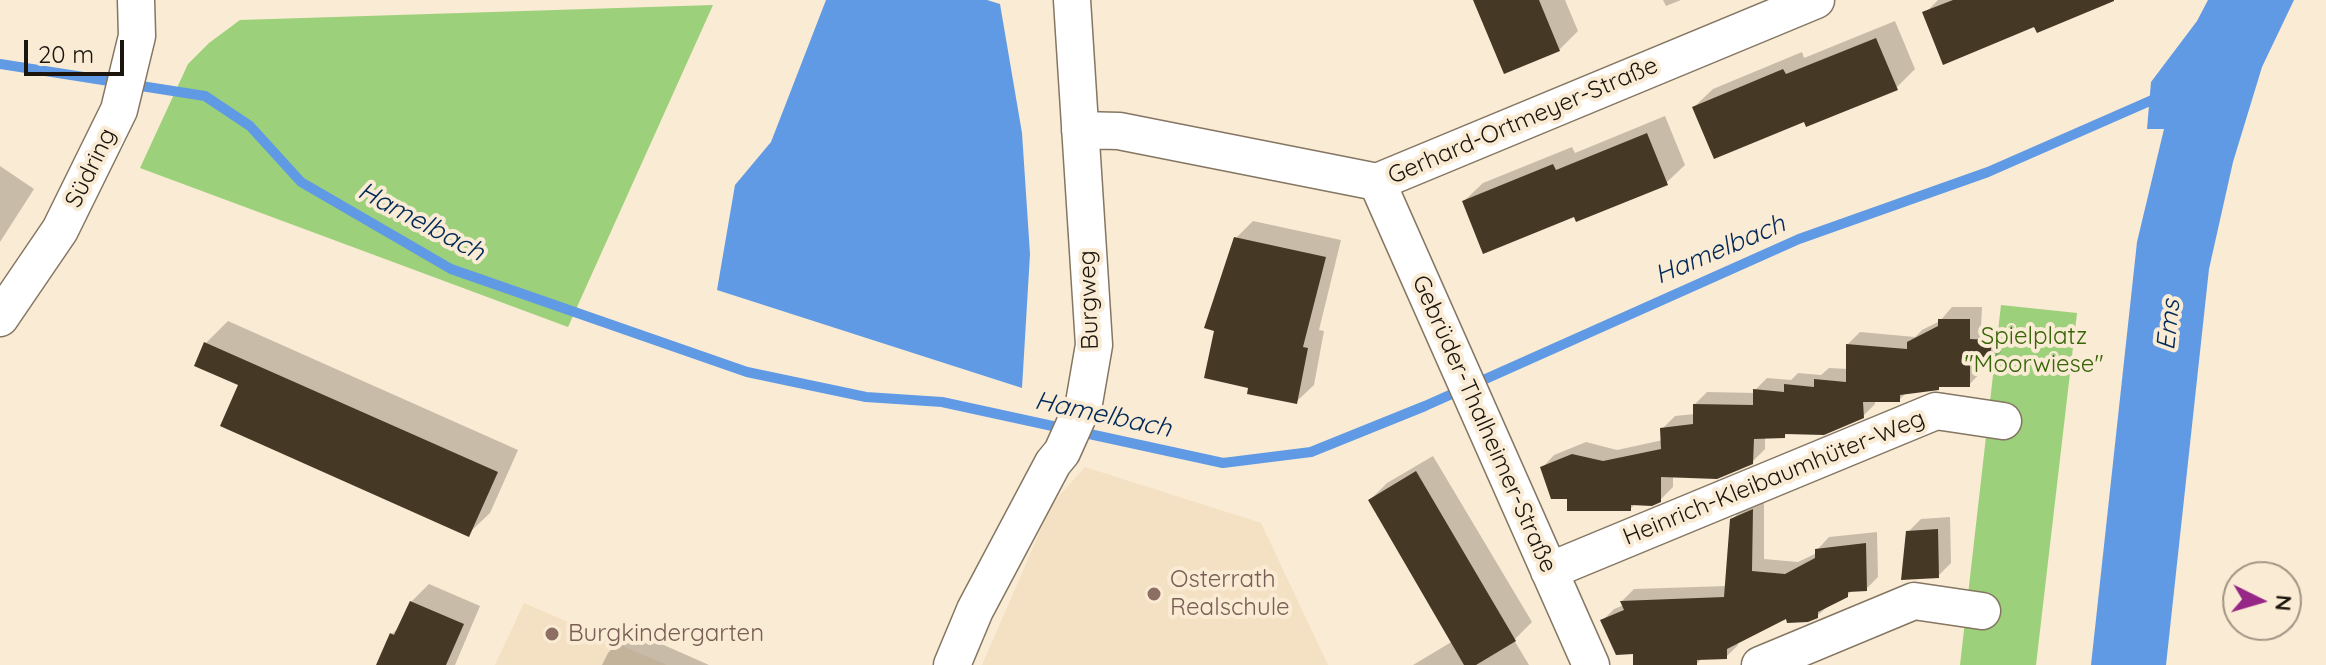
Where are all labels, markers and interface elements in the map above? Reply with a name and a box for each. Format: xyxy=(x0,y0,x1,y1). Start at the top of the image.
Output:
scale bar xyxy=(28,24,128,74)
text: 20 m xyxy=(38,39,94,69)
street label: Gerhard-Ortmeyer-Straße xyxy=(1384,51,1662,191)
street label: Südring xyxy=(59,124,123,212)
water label: Hamelbach xyxy=(352,176,490,268)
water label: Hamelbach xyxy=(1650,209,1790,291)
street label: Burgweg xyxy=(1073,250,1105,350)
street label: Gebrüder-Thalheimer-Straße xyxy=(1405,271,1563,577)
water label: Ems xyxy=(2151,298,2187,352)
park label: Spielplatz "Moorwiese" xyxy=(1964,323,2104,379)
water label: Hamelbach xyxy=(1032,385,1174,445)
street label: Heinrich-Kleibaumhüter-Weg xyxy=(1619,404,1929,552)
north arrow xyxy=(2222,561,2302,641)
place label: Osterrath Realschule xyxy=(1170,566,1289,622)
marker: Osterrath Realschule xyxy=(1145,585,1163,603)
text: N xyxy=(2269,594,2299,612)
place label: Burgkindergarten xyxy=(568,620,764,648)
marker: Burgkindergarten xyxy=(543,625,561,643)

